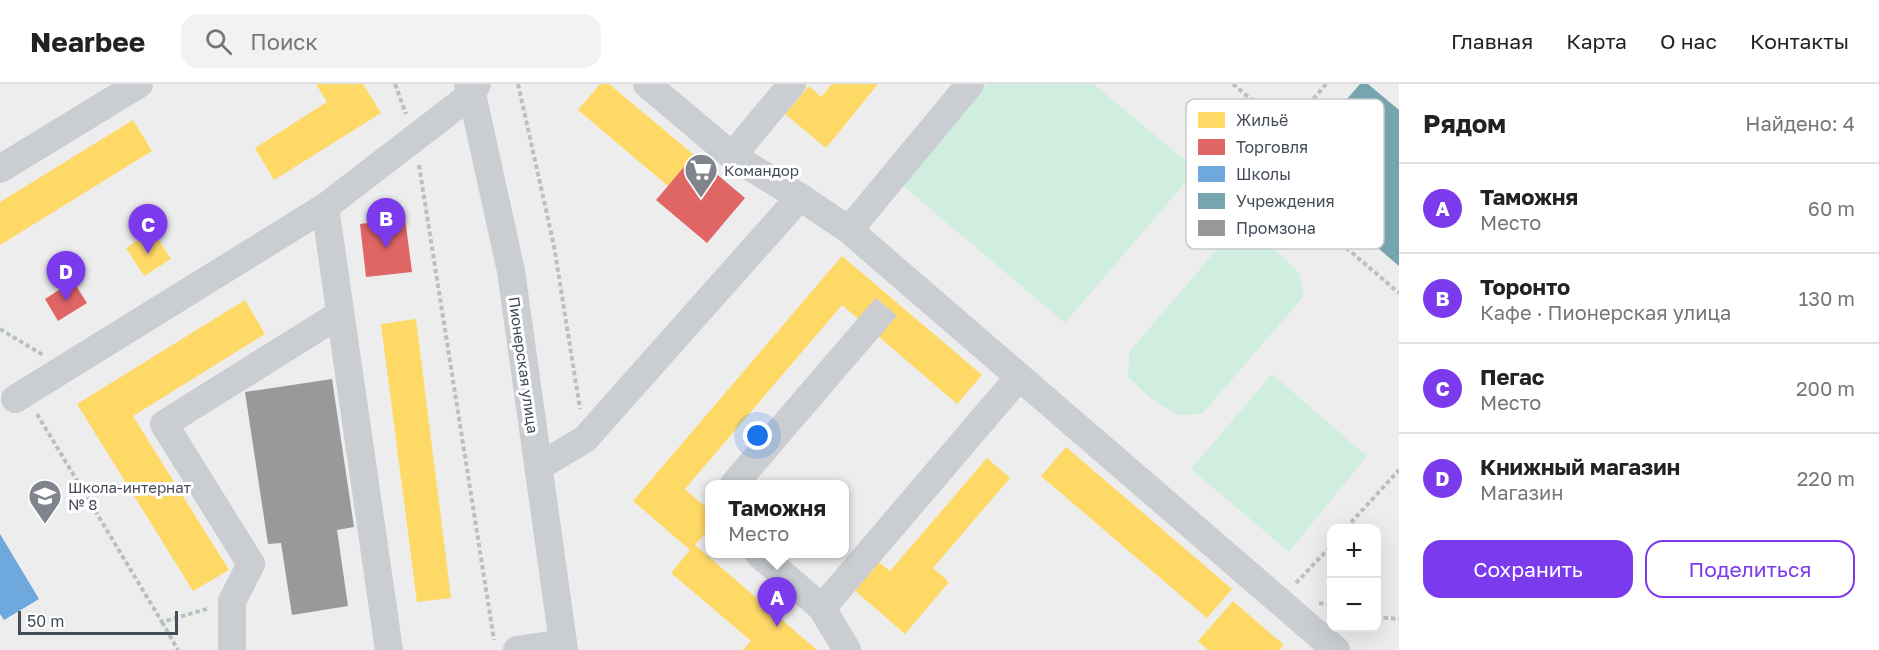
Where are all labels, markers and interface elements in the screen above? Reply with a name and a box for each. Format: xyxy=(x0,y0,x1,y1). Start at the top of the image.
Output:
search box xyxy=(181,14,601,68)
text: Nearbee xyxy=(30,25,145,58)
icon: search xyxy=(202,25,235,58)
text: Поиск xyxy=(250,28,318,55)
text: Главная xyxy=(1451,28,1533,54)
text: Карта xyxy=(1566,28,1627,54)
text: О нас xyxy=(1660,28,1717,54)
text: Контакты xyxy=(1750,28,1849,54)
legend xyxy=(1186,99,1384,249)
text: Рядом xyxy=(1423,108,1506,139)
text: Жильё xyxy=(1236,110,1288,130)
text: Найдено: 4 xyxy=(1745,111,1855,135)
text: Торговля xyxy=(1236,137,1308,157)
supermarket icon: Командор xyxy=(683,152,719,199)
place label: Командор xyxy=(724,161,799,179)
text: Школы xyxy=(1236,164,1291,184)
text: Таможня xyxy=(1480,183,1578,210)
text: Учреждения xyxy=(1236,191,1335,211)
text: A xyxy=(1435,196,1450,220)
text: 60 m xyxy=(1808,196,1855,220)
pin: B xyxy=(366,198,406,248)
pin: C xyxy=(128,204,168,254)
text: Место xyxy=(1480,210,1541,234)
text: Промзона xyxy=(1236,218,1316,238)
pin: D xyxy=(46,252,86,301)
text: Торонто xyxy=(1480,273,1570,300)
text: B xyxy=(1435,286,1450,310)
text: 130 m xyxy=(1799,286,1855,310)
street label: Пионерская улица xyxy=(505,295,543,435)
text: Кафе · Пионерская улица xyxy=(1480,300,1731,324)
text: Пегас xyxy=(1480,363,1544,390)
text: C xyxy=(1435,376,1450,400)
text: 200 m xyxy=(1796,376,1855,400)
text: Место xyxy=(1480,390,1541,414)
your location xyxy=(743,421,772,450)
text: Книжный магазин xyxy=(1480,453,1680,480)
text: D xyxy=(1435,466,1450,490)
text: 220 m xyxy=(1797,466,1855,490)
school or university icon: Школа-интернат № 8 xyxy=(27,478,63,525)
place label: Школа-интернат № 8 xyxy=(68,478,192,513)
popup xyxy=(705,480,849,558)
text: Магазин xyxy=(1480,480,1564,504)
text: Таможня xyxy=(728,494,826,521)
text: Место xyxy=(728,521,789,545)
map controls xyxy=(1327,524,1381,632)
button: + xyxy=(1327,524,1381,578)
button: Сохранить xyxy=(1423,540,1633,598)
button: Поделиться xyxy=(1645,540,1855,598)
pin: A xyxy=(758,578,796,627)
button: − xyxy=(1327,578,1381,632)
scale bar xyxy=(18,608,178,636)
text: 50 m xyxy=(27,611,64,631)

